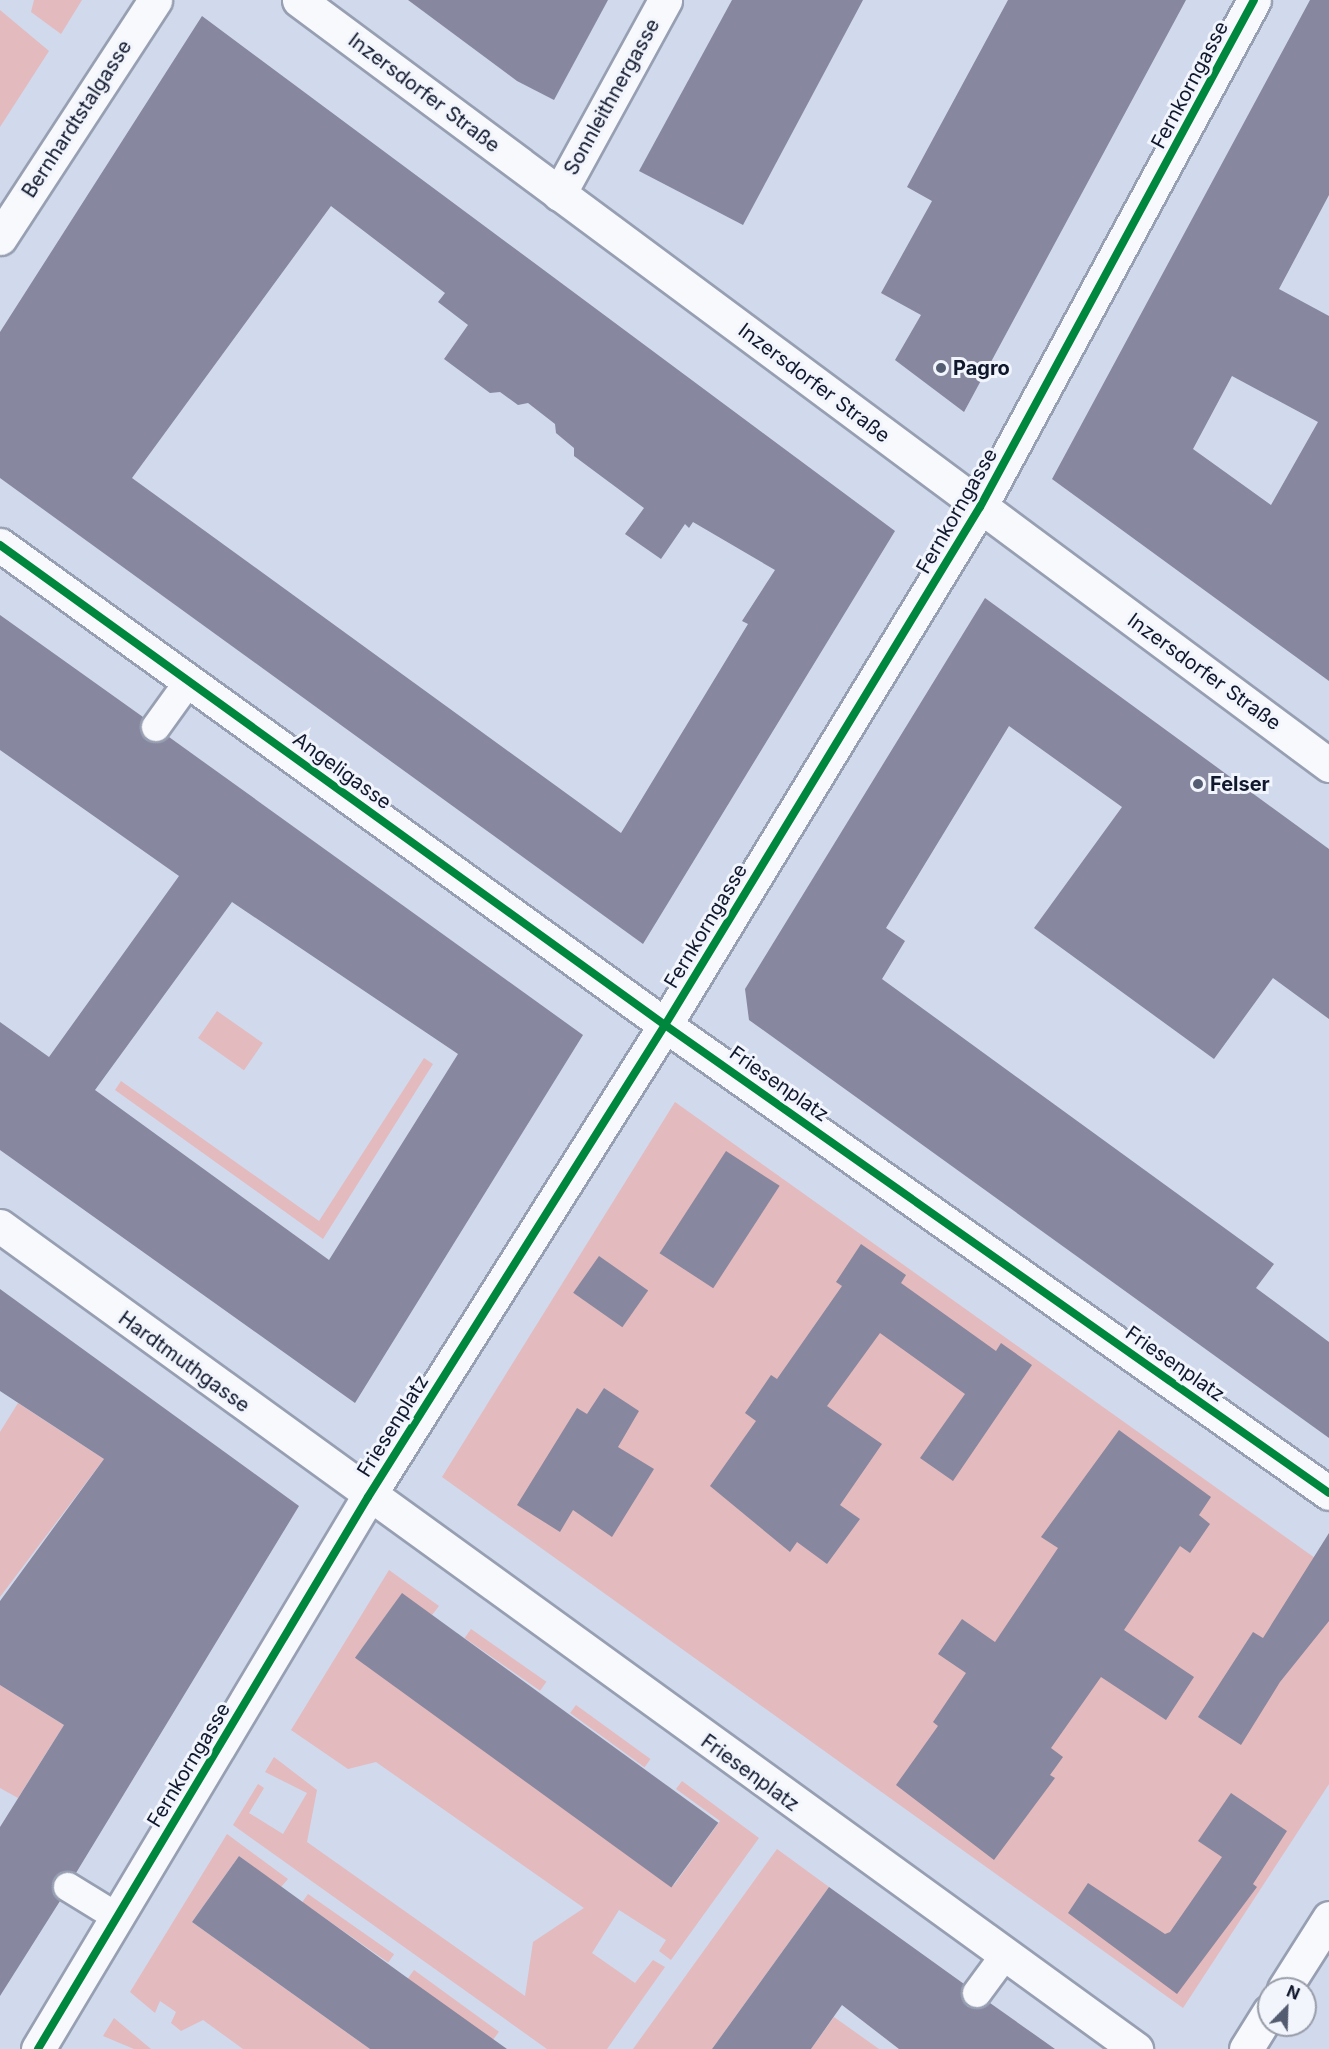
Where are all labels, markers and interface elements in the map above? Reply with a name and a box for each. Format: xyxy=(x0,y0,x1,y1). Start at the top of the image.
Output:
street label: Sonnleithnergasse xyxy=(559,15,665,179)
street label: Fernkorngasse xyxy=(1146,17,1234,153)
street label: Inzersdorfer Straße xyxy=(343,28,505,158)
street label: Bernhardtstalgasse xyxy=(17,36,137,202)
street label: Inzersdorfer Straße xyxy=(733,318,895,448)
place label: Pagro xyxy=(953,356,1010,380)
marker: Pagro xyxy=(934,361,948,375)
street label: Fernkorngasse xyxy=(911,444,1003,578)
street label: Inzersdorfer Straße xyxy=(1123,608,1285,736)
street label: Angeligasse xyxy=(288,727,396,815)
place label: Felser xyxy=(1210,772,1270,796)
marker: Felser xyxy=(1191,777,1205,791)
street label: Fernkorngasse xyxy=(659,859,753,993)
street label: Friesenplatz xyxy=(725,1041,833,1127)
street label: Hardtmuthgasse xyxy=(114,1306,254,1418)
street label: Friesenplatz xyxy=(1121,1321,1229,1407)
street label: Friesenplatz xyxy=(352,1371,434,1481)
street label: Fernkorngasse xyxy=(142,1698,236,1832)
street label: Friesenplatz xyxy=(696,1729,804,1817)
north arrow xyxy=(1257,1977,1317,2037)
text: N xyxy=(1284,1981,1303,2004)

